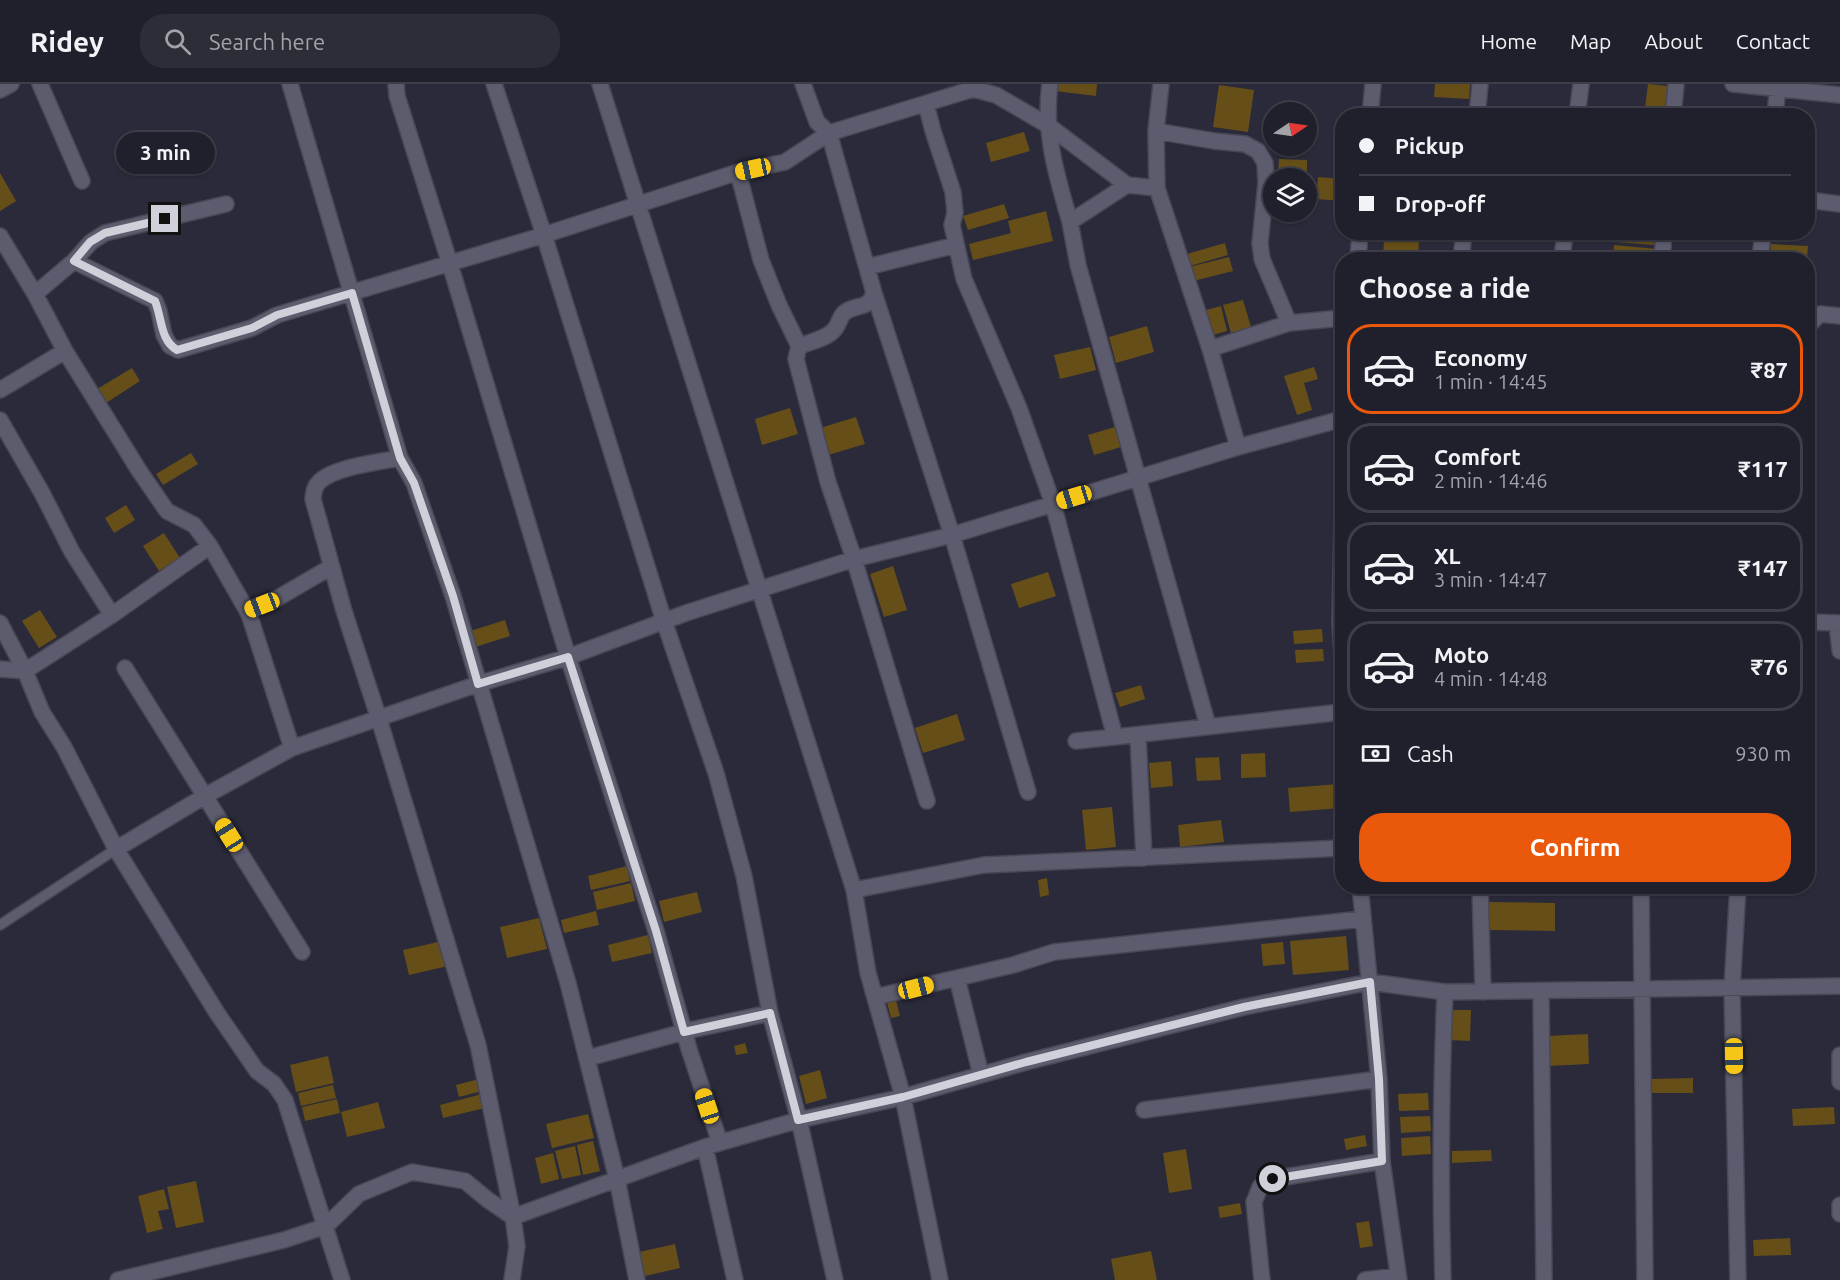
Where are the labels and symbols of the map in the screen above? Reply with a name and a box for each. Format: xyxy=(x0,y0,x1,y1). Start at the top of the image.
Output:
north arrow xyxy=(1263,102,1317,156)
callout: 3 min xyxy=(116,132,214,174)
car xyxy=(734,156,772,182)
route end xyxy=(151,205,178,232)
car xyxy=(1054,483,1094,511)
car xyxy=(242,590,282,620)
car xyxy=(212,815,246,855)
car xyxy=(896,975,936,1001)
car xyxy=(1725,1038,1743,1074)
car xyxy=(693,1086,721,1126)
route start xyxy=(1259,1165,1286,1192)

